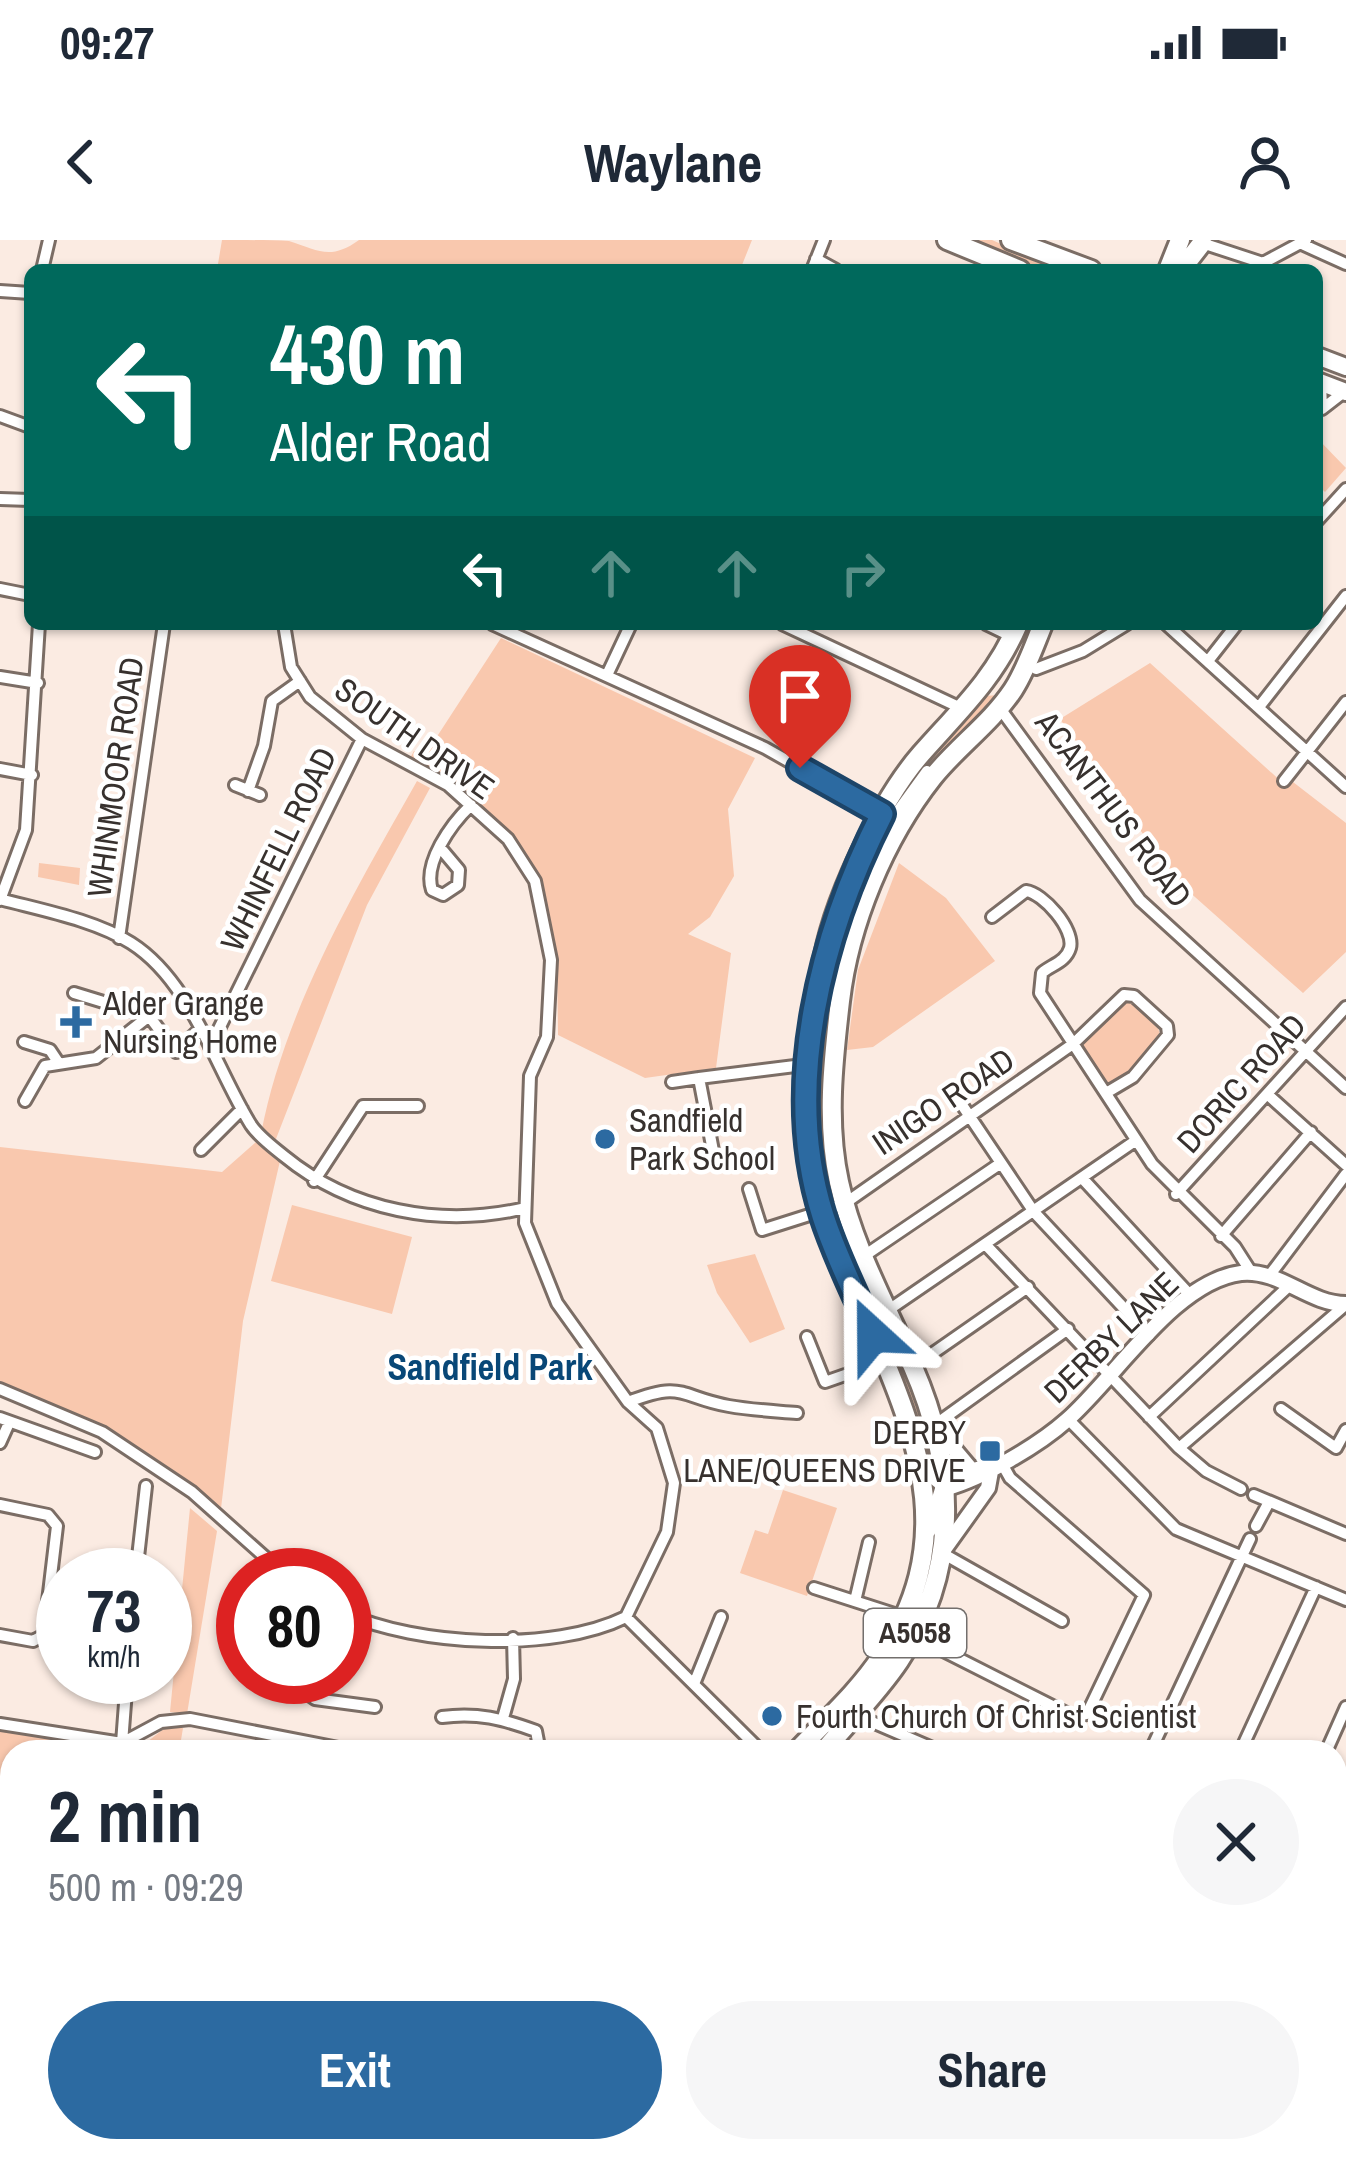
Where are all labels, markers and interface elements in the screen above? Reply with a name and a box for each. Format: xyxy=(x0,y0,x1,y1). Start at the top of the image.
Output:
text: 09:27 xyxy=(60,12,154,73)
text: Waylane xyxy=(584,126,762,199)
icon: back xyxy=(48,129,114,195)
icon: person xyxy=(1232,129,1298,195)
text: 430 m xyxy=(270,297,465,410)
icon: left xyxy=(72,312,228,468)
text: Alder Road xyxy=(270,405,492,478)
icon: left xyxy=(452,540,518,606)
icon: ahead xyxy=(578,540,644,606)
icon: ahead xyxy=(704,540,770,606)
icon: right xyxy=(830,540,896,606)
pin xyxy=(749,645,851,768)
street label: WHINMOOR ROAD xyxy=(76,654,154,900)
icon: arrive xyxy=(767,663,833,729)
street label: SOUTH DRIVE xyxy=(327,667,503,809)
street label: ACANTHUS ROAD xyxy=(1025,701,1202,916)
street label: WHINFELL ROAD xyxy=(210,740,346,958)
place label: Alder Grange Nursing Home xyxy=(102,981,277,1063)
street label: DORIC ROAD xyxy=(1167,1004,1315,1162)
marker: Alder Grange Nursing Home xyxy=(60,1006,92,1038)
street label: INIGO ROAD xyxy=(863,1037,1023,1165)
place label: Sandfield Park School xyxy=(629,1098,775,1180)
marker: Sandfield Park School xyxy=(592,1126,618,1152)
street label: DERBY LANE xyxy=(1034,1262,1188,1412)
position arrow xyxy=(810,1272,936,1398)
district label: Sandfield Park xyxy=(387,1343,593,1391)
place label: DERBY LANE/QUEENS DRIVE xyxy=(683,1410,966,1492)
marker: DERBY LANE/QUEENS DRIVE xyxy=(977,1438,1003,1464)
speed limit sign: 80 xyxy=(216,1548,372,1704)
text: 73 xyxy=(87,1570,141,1651)
road number: A5058 xyxy=(864,1609,966,1657)
text: km/h xyxy=(87,1636,141,1676)
place label: Fourth Church Of Christ Scientist xyxy=(796,1694,1196,1738)
marker: Fourth Church Of Christ Scientist xyxy=(759,1703,785,1729)
text: 2 min xyxy=(48,1767,202,1864)
button: close xyxy=(1173,1779,1299,1905)
text: 500 m · 09:29 xyxy=(48,1861,244,1913)
button: Exit xyxy=(48,2001,662,2139)
button: Share xyxy=(686,2001,1299,2139)

